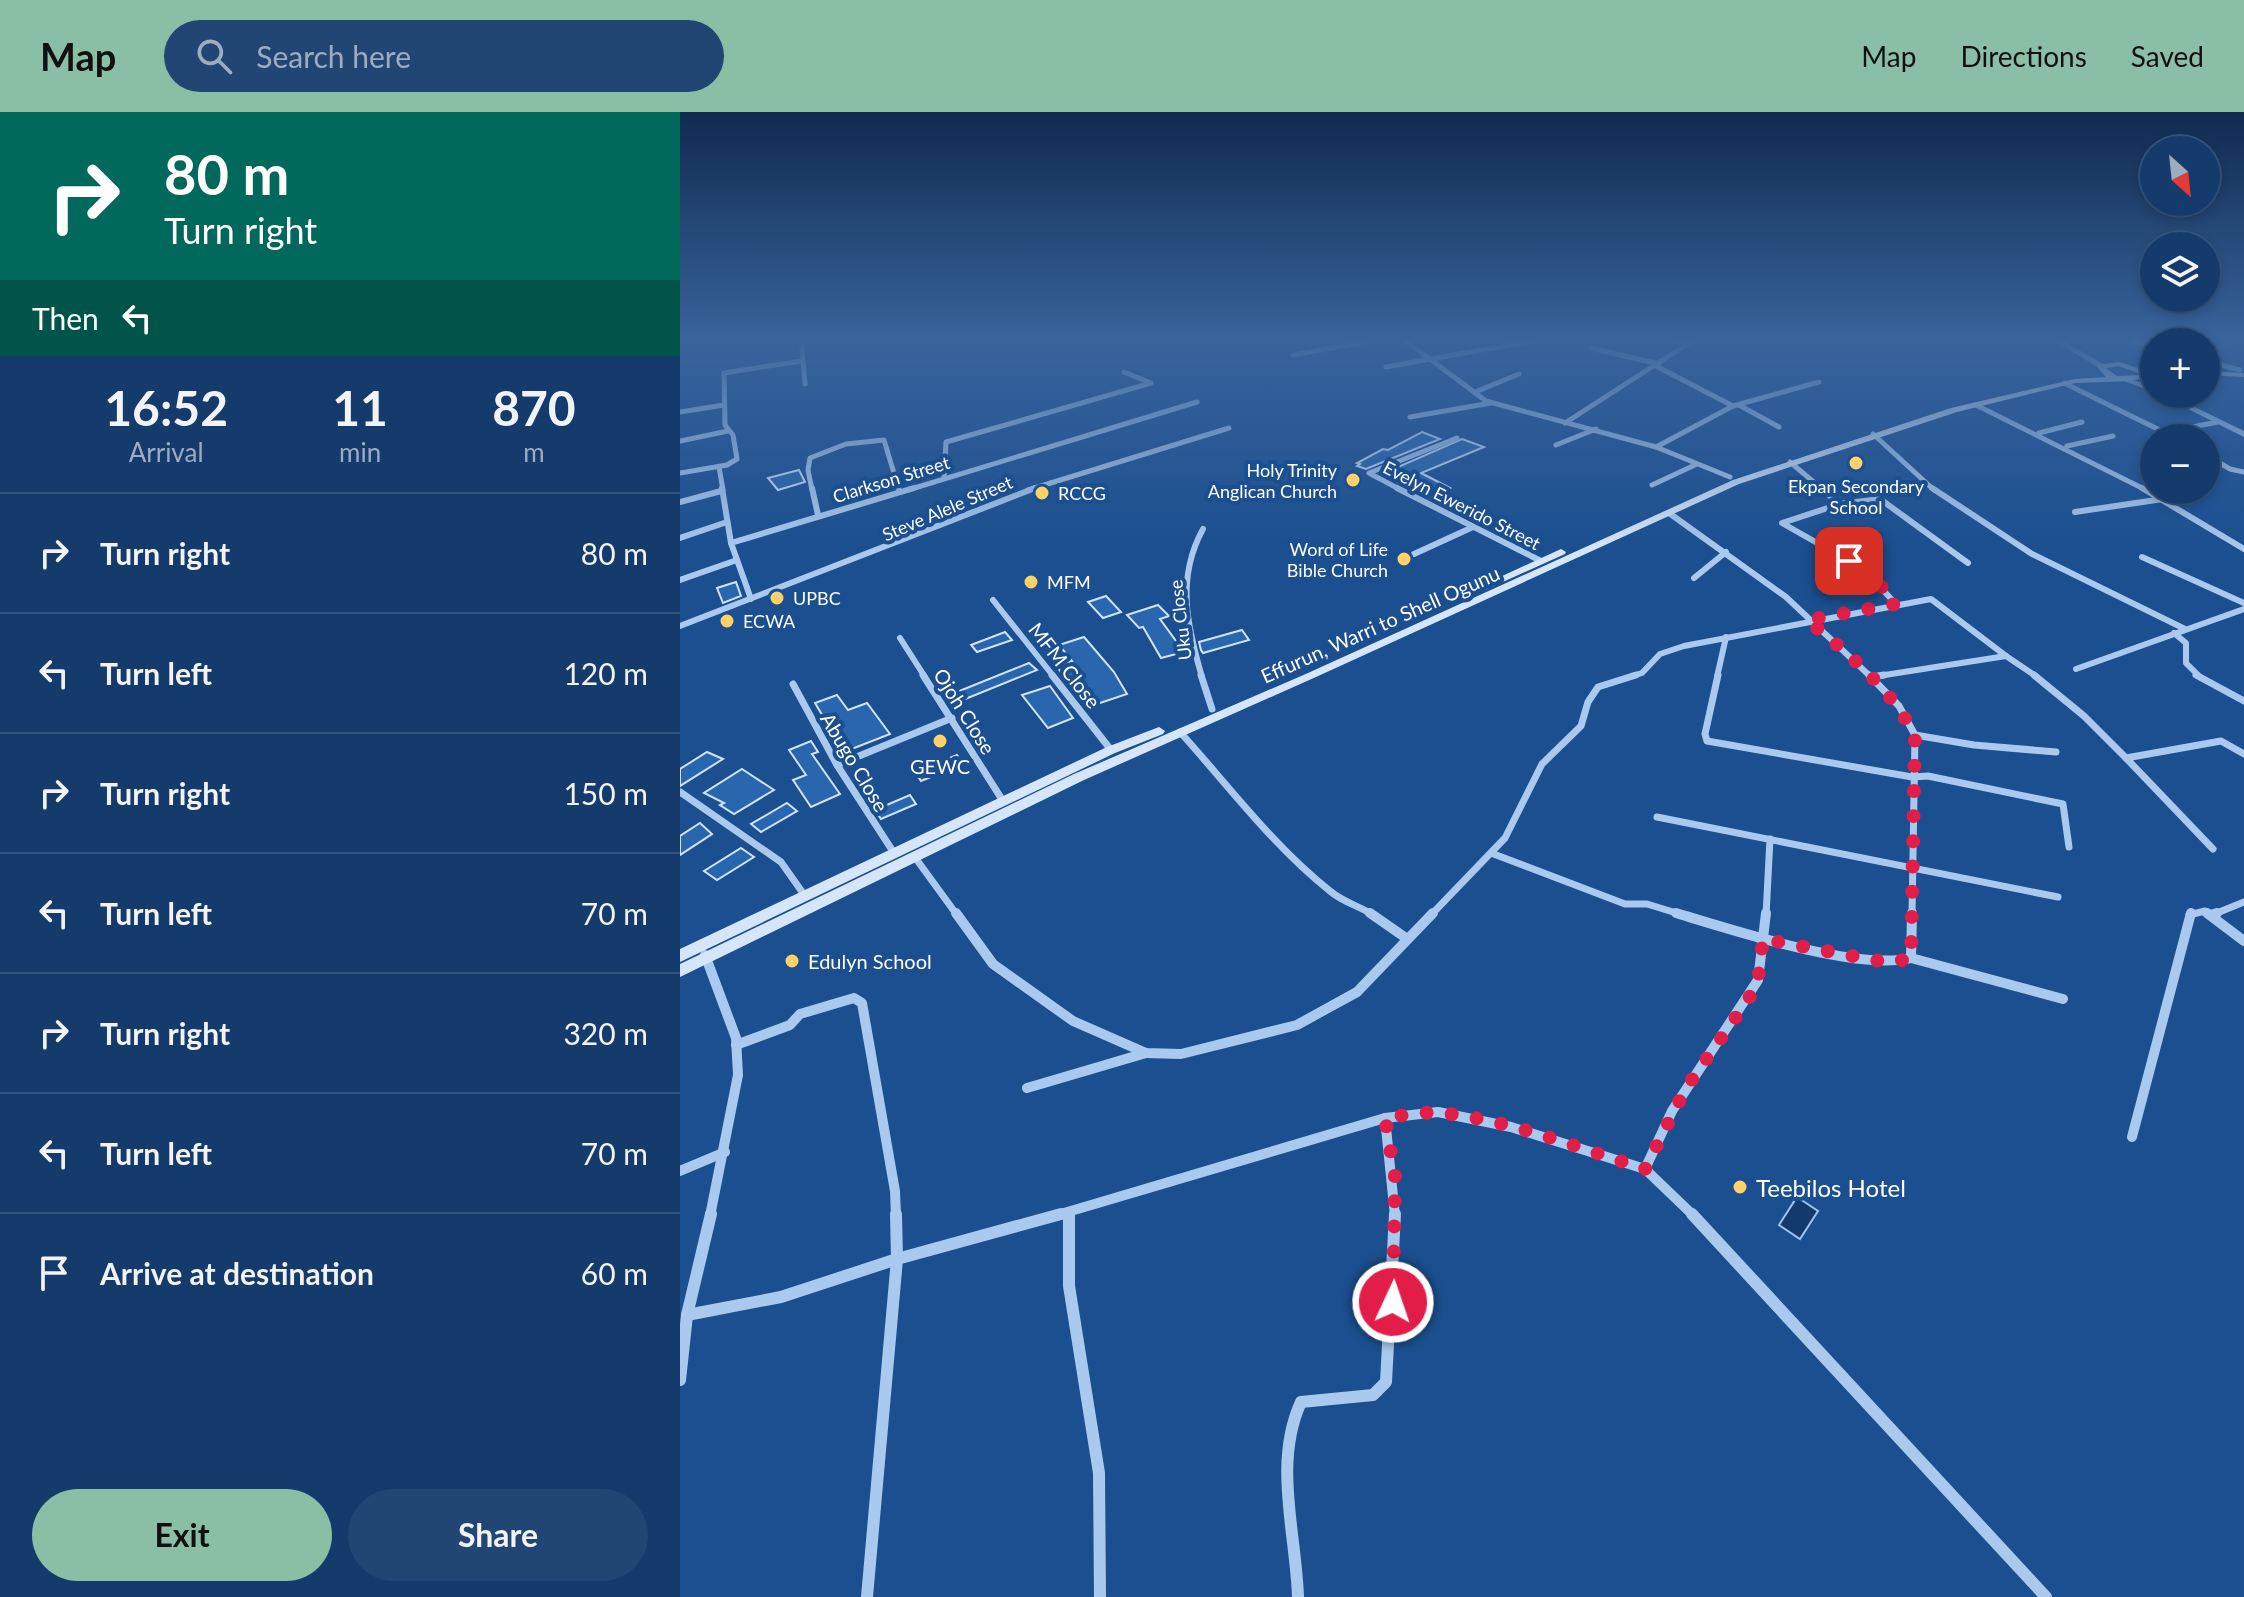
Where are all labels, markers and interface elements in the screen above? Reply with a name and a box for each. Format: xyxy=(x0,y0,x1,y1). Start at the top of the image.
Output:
search box xyxy=(164,20,724,92)
text: Map xyxy=(40,33,116,79)
icon: search xyxy=(192,34,236,78)
text: Search here xyxy=(256,38,411,74)
text: Map xyxy=(1861,39,1916,73)
text: Directions xyxy=(1960,39,2087,73)
text: Saved xyxy=(2131,39,2204,73)
north arrow xyxy=(2140,136,2220,216)
map controls xyxy=(2140,136,2220,504)
text: 80 m xyxy=(164,140,289,207)
icon: right xyxy=(32,144,136,248)
text: Turn right xyxy=(164,208,317,252)
button: layers xyxy=(2140,232,2220,312)
icon: left xyxy=(115,296,159,340)
text: Then xyxy=(32,300,99,336)
button: + xyxy=(2140,328,2220,408)
text: 16:52 xyxy=(104,379,228,436)
text: 11 xyxy=(332,379,388,436)
text: 870 xyxy=(492,379,576,436)
button: − xyxy=(2140,424,2220,504)
text: Arrival xyxy=(129,436,204,468)
text: min xyxy=(339,436,381,468)
text: m xyxy=(523,436,545,468)
street label: Clarkson Street xyxy=(830,451,953,507)
marker: Ekpan Secondary School xyxy=(1847,454,1865,472)
street label: Evelyn Ewerido Street xyxy=(1380,456,1545,554)
place label: Holy Trinity Anglican Church xyxy=(1208,459,1338,502)
street label: Steve Alele Street xyxy=(879,470,1016,545)
marker: Holy Trinity Anglican Church xyxy=(1344,471,1362,489)
place label: Ekpan Secondary School xyxy=(1788,475,1925,518)
place label: RCCG xyxy=(1058,482,1106,504)
marker: RCCG xyxy=(1033,484,1051,502)
pin xyxy=(1815,527,1883,595)
icon: right xyxy=(32,531,76,575)
text: Turn right xyxy=(100,535,230,571)
text: 80 m xyxy=(581,535,648,571)
place label: Word of Life Bible Church xyxy=(1287,538,1388,581)
icon: arrive xyxy=(1827,539,1871,583)
marker: Word of Life Bible Church xyxy=(1395,550,1413,568)
street label: Effurun, Warri to Shell Ogunu xyxy=(1257,560,1503,688)
place label: MFM xyxy=(1047,571,1091,593)
marker: MFM xyxy=(1022,573,1040,591)
street label: Uku Close xyxy=(1164,579,1196,661)
place label: UPBC xyxy=(793,587,841,609)
marker: UPBC xyxy=(768,589,786,607)
place label: ECWA xyxy=(743,610,796,632)
marker: ECWA xyxy=(718,612,736,630)
street label: MFM Close xyxy=(1024,617,1106,713)
icon: left xyxy=(32,651,76,695)
text: Turn left xyxy=(100,655,212,691)
text: 120 m xyxy=(563,655,648,691)
street label: Ojoh Close xyxy=(929,664,1001,758)
street label: Abugo Close xyxy=(816,708,894,816)
marker: GEWC xyxy=(931,732,949,750)
place label: GEWC xyxy=(910,754,970,778)
icon: right xyxy=(32,771,76,815)
text: Turn right xyxy=(100,775,230,811)
text: 150 m xyxy=(563,775,648,811)
icon: left xyxy=(32,891,76,935)
text: Turn left xyxy=(100,895,212,931)
text: 70 m xyxy=(581,895,648,931)
place label: Edulyn School xyxy=(808,949,932,973)
marker: Edulyn School xyxy=(783,952,801,970)
icon: right xyxy=(32,1011,76,1055)
text: Turn right xyxy=(100,1015,230,1051)
text: 320 m xyxy=(563,1015,648,1051)
icon: left xyxy=(32,1131,76,1175)
text: Turn left xyxy=(100,1135,212,1171)
text: 70 m xyxy=(581,1135,648,1171)
place label: Teebilos Hotel xyxy=(1756,1173,1906,1202)
marker: Teebilos Hotel xyxy=(1731,1178,1749,1196)
icon: arrive xyxy=(32,1251,76,1295)
text: Arrive at destination xyxy=(100,1255,374,1291)
text: 60 m xyxy=(581,1255,648,1291)
position arrow xyxy=(1351,1260,1435,1344)
button: Exit xyxy=(32,1489,332,1581)
button: Share xyxy=(348,1489,648,1581)

